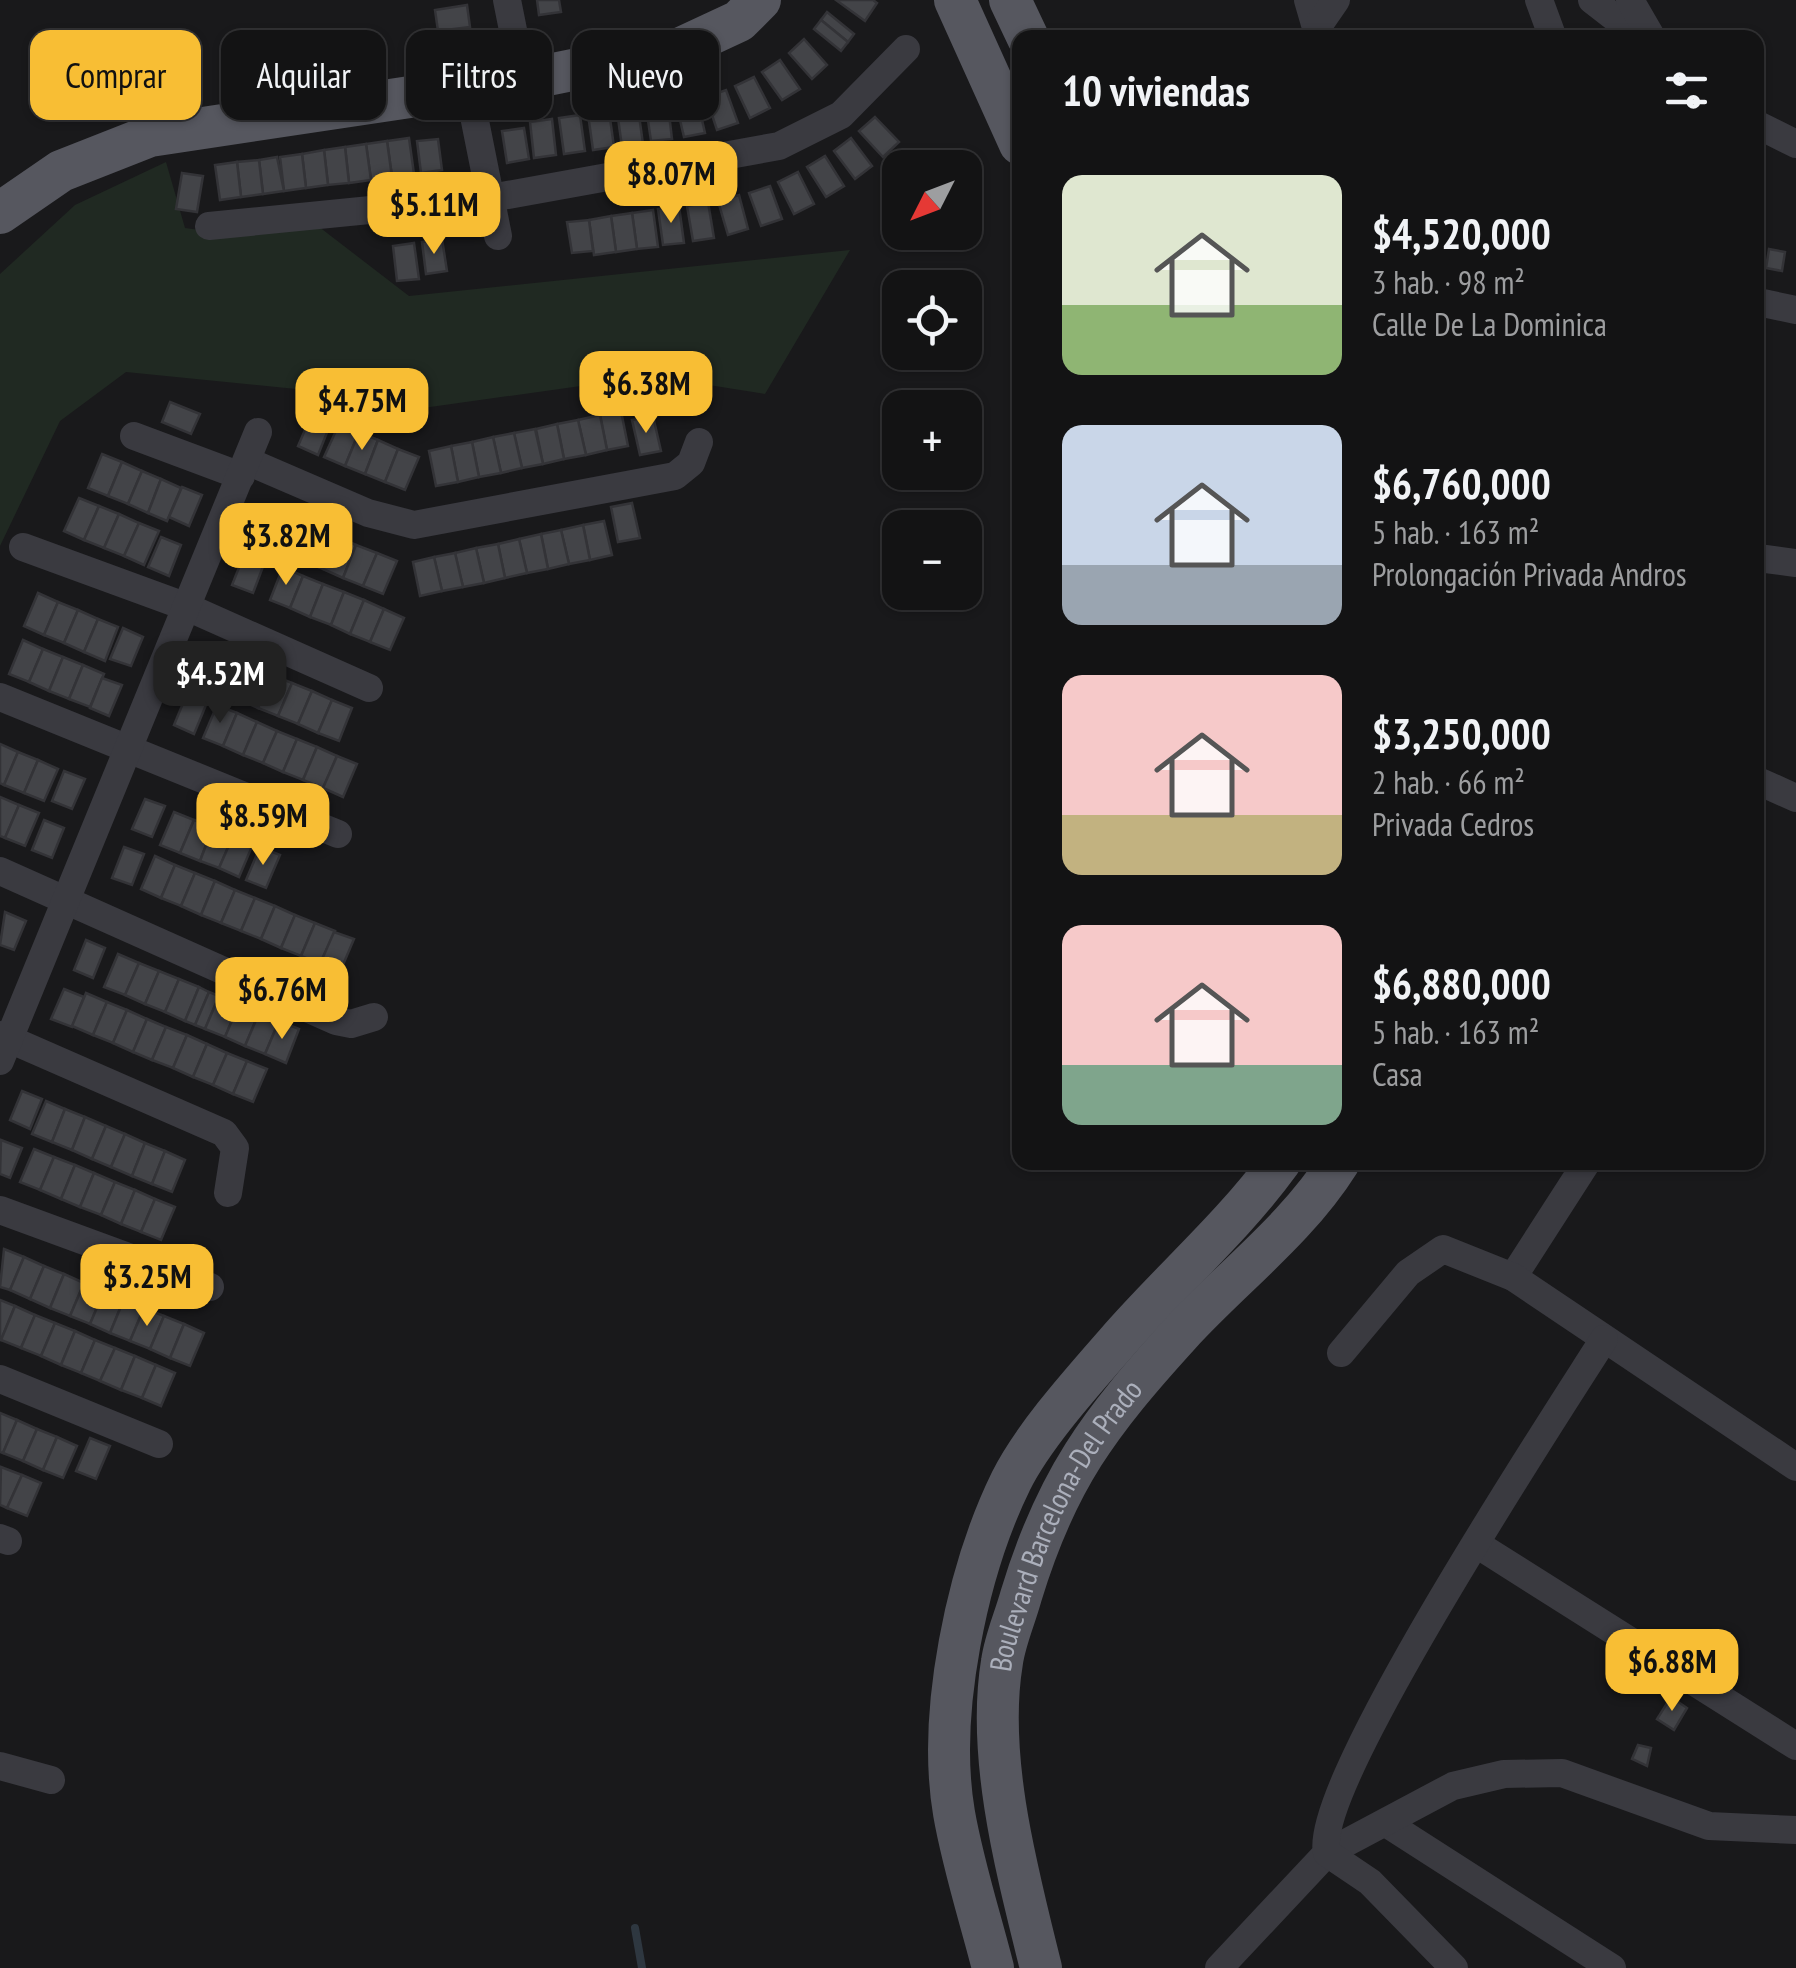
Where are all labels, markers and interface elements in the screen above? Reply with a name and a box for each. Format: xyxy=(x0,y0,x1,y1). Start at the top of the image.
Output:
chip: Comprar xyxy=(30,30,201,120)
chip: Alquilar xyxy=(221,30,386,120)
chip: Filtros xyxy=(406,30,552,120)
chip: Nuevo xyxy=(572,30,719,120)
text: 10 viviendas xyxy=(1062,63,1250,118)
icon: filters xyxy=(1659,63,1714,118)
pin: $8.07M xyxy=(590,141,752,226)
north arrow xyxy=(882,150,982,250)
map controls xyxy=(882,150,982,610)
text: $8.07M xyxy=(626,152,716,194)
pin: $5.11M xyxy=(353,172,515,257)
text: $5.11M xyxy=(389,183,479,225)
text: $4,520,000 xyxy=(1372,206,1551,261)
icon: home xyxy=(1142,215,1262,335)
text: 3 hab. · 98 m² xyxy=(1372,261,1525,303)
button: locate xyxy=(882,270,982,370)
text: Calle De La Dominica xyxy=(1372,303,1607,345)
pin: $6.38M xyxy=(565,351,727,436)
text: $6.38M xyxy=(601,362,691,404)
pin: $4.75M xyxy=(281,368,443,453)
text: $4.75M xyxy=(317,379,407,421)
button: + xyxy=(882,390,982,490)
text: $6,760,000 xyxy=(1372,456,1551,511)
icon: home xyxy=(1142,465,1262,585)
pin: $3.82M xyxy=(205,503,367,588)
button: − xyxy=(882,510,982,610)
text: 5 hab. · 163 m² xyxy=(1372,511,1539,553)
text: $3.82M xyxy=(241,514,331,556)
text: Prolongación Privada Andros xyxy=(1372,553,1687,595)
pin: $4.52M xyxy=(139,641,301,726)
text: $4.52M xyxy=(175,652,265,694)
text: $3,250,000 xyxy=(1372,706,1551,761)
icon: home xyxy=(1142,715,1262,835)
text: 2 hab. · 66 m² xyxy=(1372,761,1525,803)
pin: $8.59M xyxy=(182,783,344,868)
text: $8.59M xyxy=(218,794,308,836)
text: Privada Cedros xyxy=(1372,803,1534,845)
text: $6,880,000 xyxy=(1372,956,1551,1011)
pin: $6.76M xyxy=(201,957,363,1042)
icon: home xyxy=(1142,965,1262,1085)
text: $6.76M xyxy=(237,968,327,1010)
text: 5 hab. · 163 m² xyxy=(1372,1011,1539,1053)
text: Casa xyxy=(1372,1053,1423,1095)
pin: $3.25M xyxy=(66,1244,228,1329)
text: $3.25M xyxy=(102,1255,192,1297)
street label: Boulevard Barcelona-Del Prado xyxy=(980,1370,1150,1674)
pin: $6.88M xyxy=(1591,1629,1753,1714)
text: $6.88M xyxy=(1627,1640,1717,1682)

